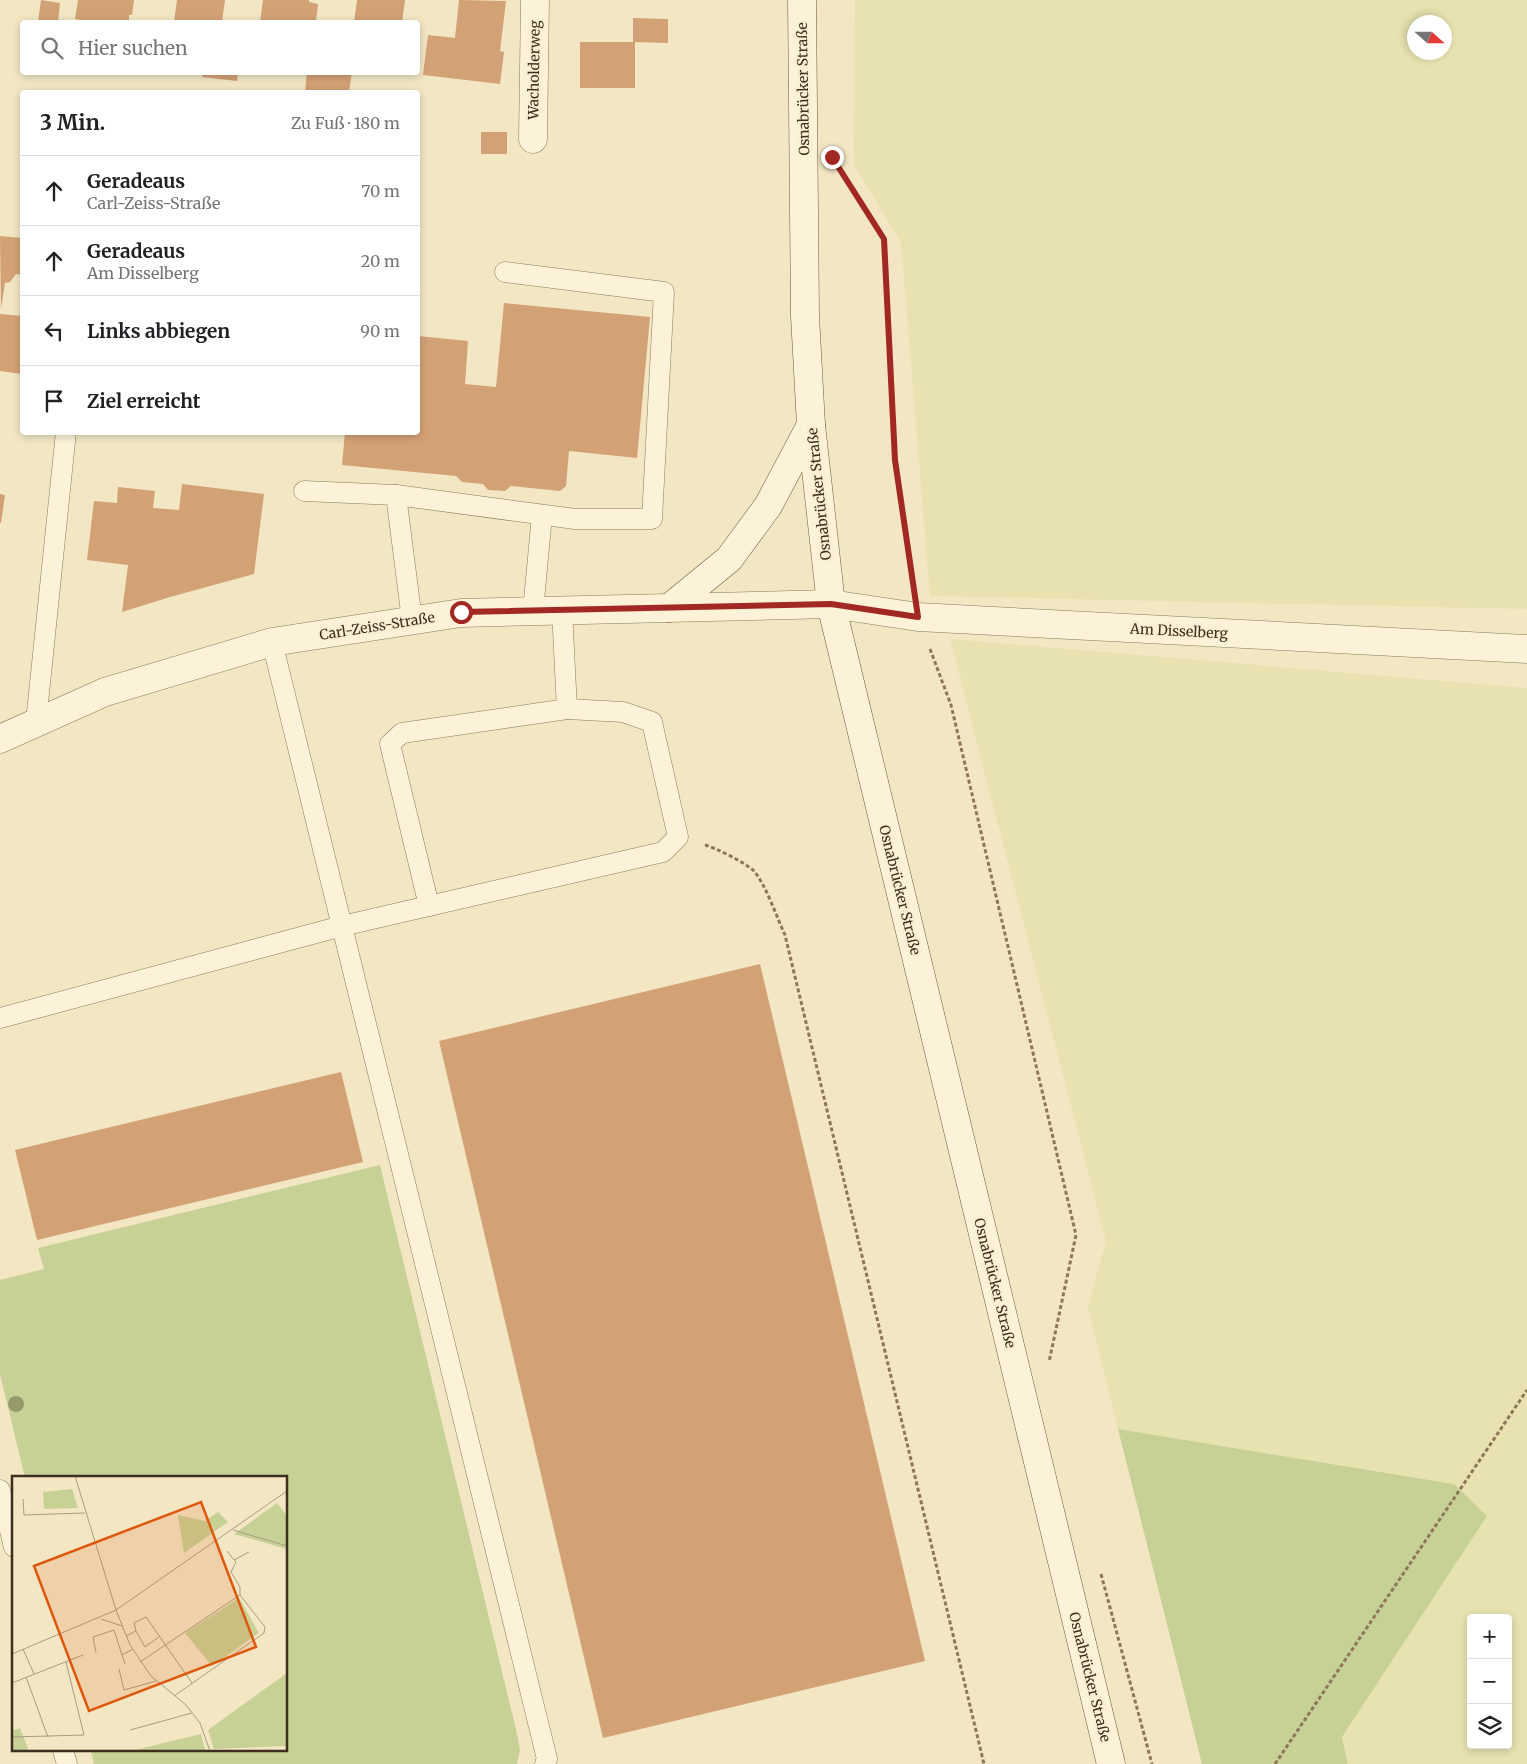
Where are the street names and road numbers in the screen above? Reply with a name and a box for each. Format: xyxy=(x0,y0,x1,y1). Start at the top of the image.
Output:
street label: Wacholderweg xyxy=(524,20,544,121)
street label: Osnabrücker Straße xyxy=(793,22,813,156)
street label: Osnabrücker Straße xyxy=(803,427,835,561)
street label: Carl-Zeiss-Straße xyxy=(318,608,436,644)
street label: Am Disselberg xyxy=(1129,619,1229,643)
street label: Osnabrücker Straße xyxy=(875,823,925,957)
street label: Osnabrücker Straße xyxy=(970,1216,1020,1350)
street label: Osnabrücker Straße xyxy=(1065,1610,1115,1744)

